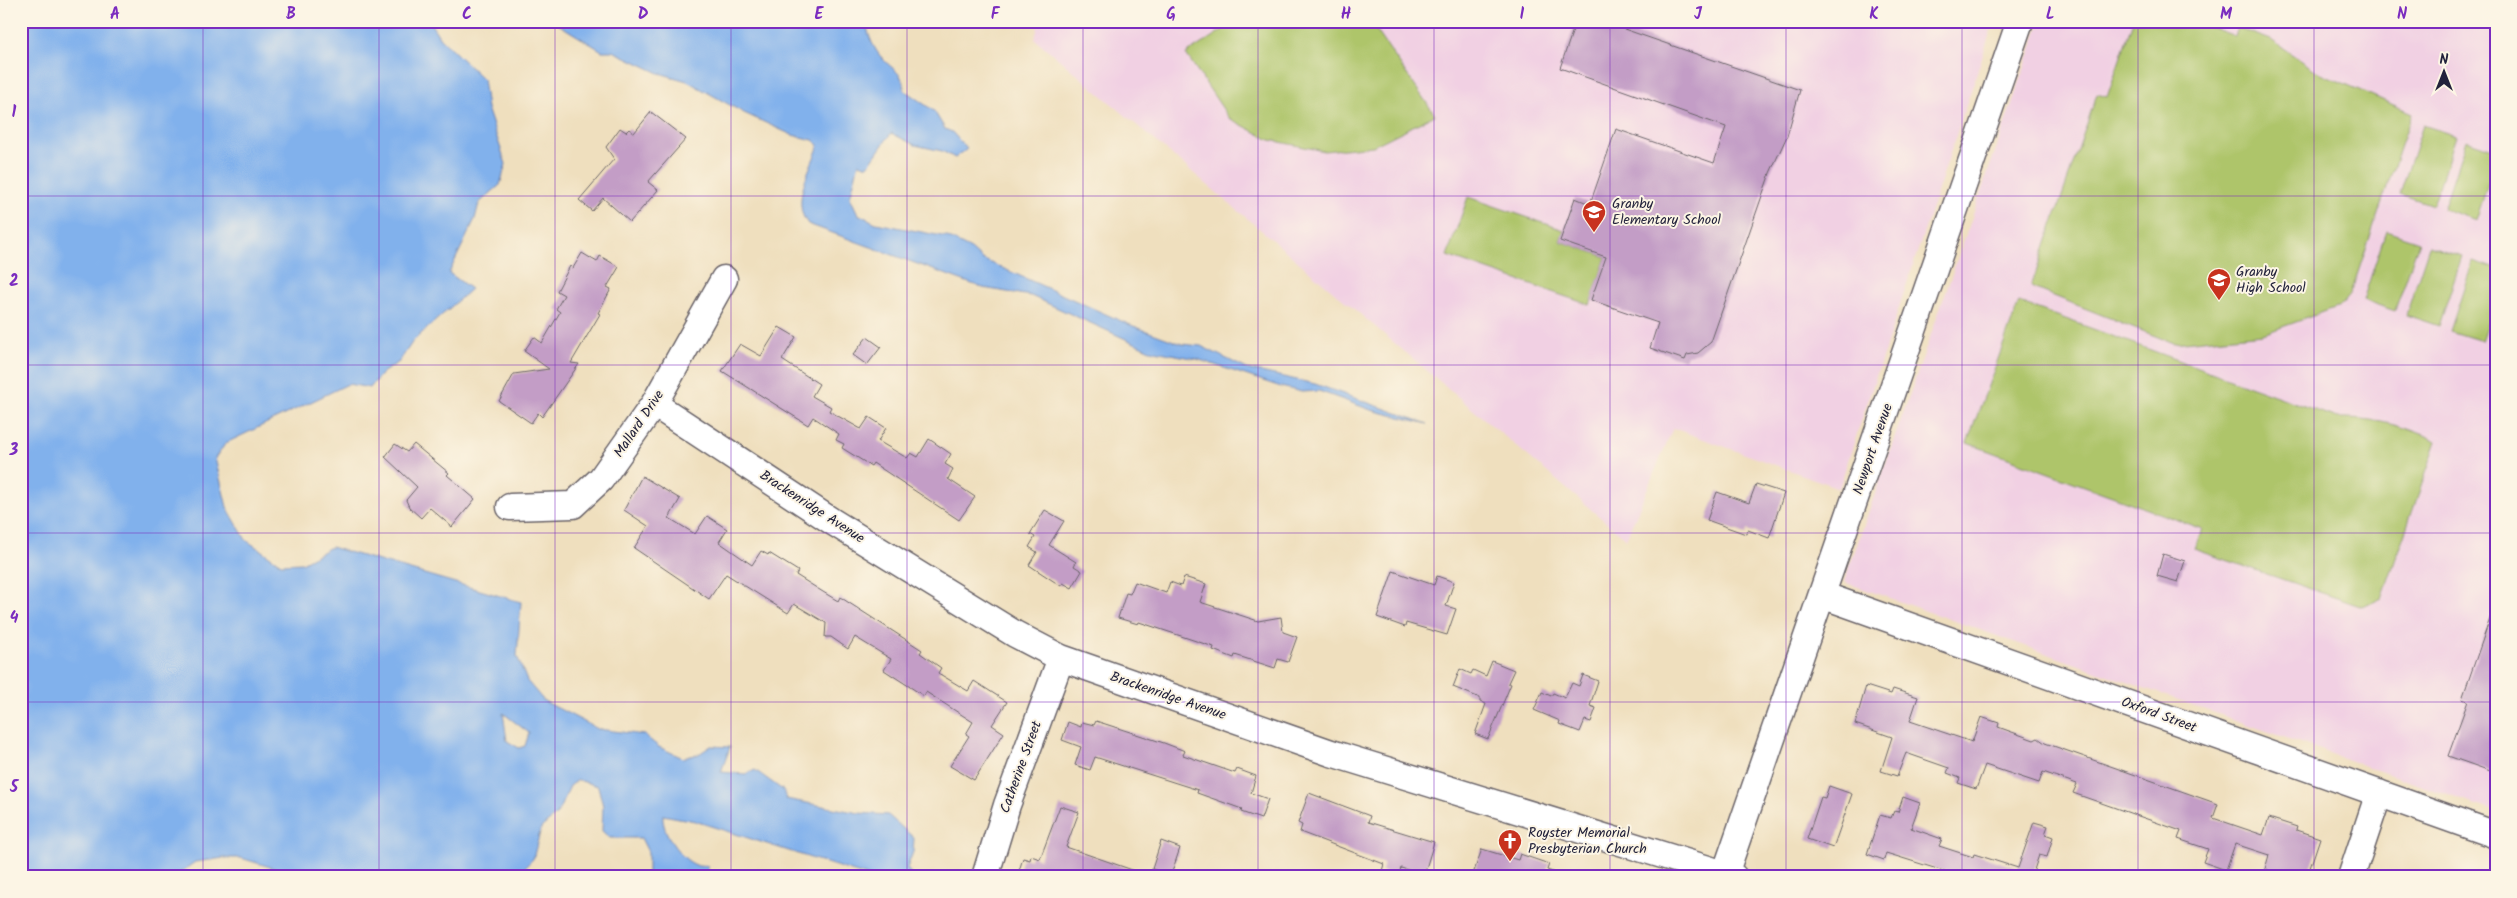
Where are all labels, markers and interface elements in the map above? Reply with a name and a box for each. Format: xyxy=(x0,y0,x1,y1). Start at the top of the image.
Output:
text: A xyxy=(110,2,120,27)
text: B xyxy=(286,2,296,27)
text: C xyxy=(462,2,472,27)
text: D xyxy=(638,2,649,27)
text: E xyxy=(815,2,825,27)
text: F xyxy=(991,2,1001,27)
text: G xyxy=(1166,2,1176,27)
text: H xyxy=(1341,2,1351,27)
text: I xyxy=(1520,2,1525,27)
text: J xyxy=(1694,2,1703,27)
text: K xyxy=(1869,2,1879,27)
text: L xyxy=(2046,2,2054,27)
text: M xyxy=(2220,2,2233,27)
text: N xyxy=(2397,2,2407,27)
north arrow xyxy=(2420,48,2470,98)
text: N xyxy=(2440,49,2449,71)
text: 1 xyxy=(12,100,17,125)
place label: Granby Elementary School xyxy=(1612,193,1721,231)
school or university icon: Granby Elementary School xyxy=(1581,199,1607,233)
place label: Granby High School xyxy=(2236,261,2306,299)
school or university icon: Granby High School xyxy=(2206,267,2232,301)
text: 2 xyxy=(9,269,19,294)
street label: Mallard Drive xyxy=(608,385,670,462)
street label: Newport Avenue xyxy=(1847,400,1899,498)
text: 3 xyxy=(9,438,19,463)
street label: Brackenridge Avenue xyxy=(755,465,869,550)
text: 4 xyxy=(10,606,19,631)
street label: Brackenridge Avenue xyxy=(1107,666,1230,726)
street label: Oxford Street xyxy=(2118,691,2200,739)
street label: Catherine Street xyxy=(994,717,1048,816)
text: 5 xyxy=(9,775,20,800)
place label: Royster Memorial Presbyterian Church xyxy=(1528,822,1647,860)
church icon: Royster Memorial Presbyterian Church xyxy=(1497,828,1523,862)

